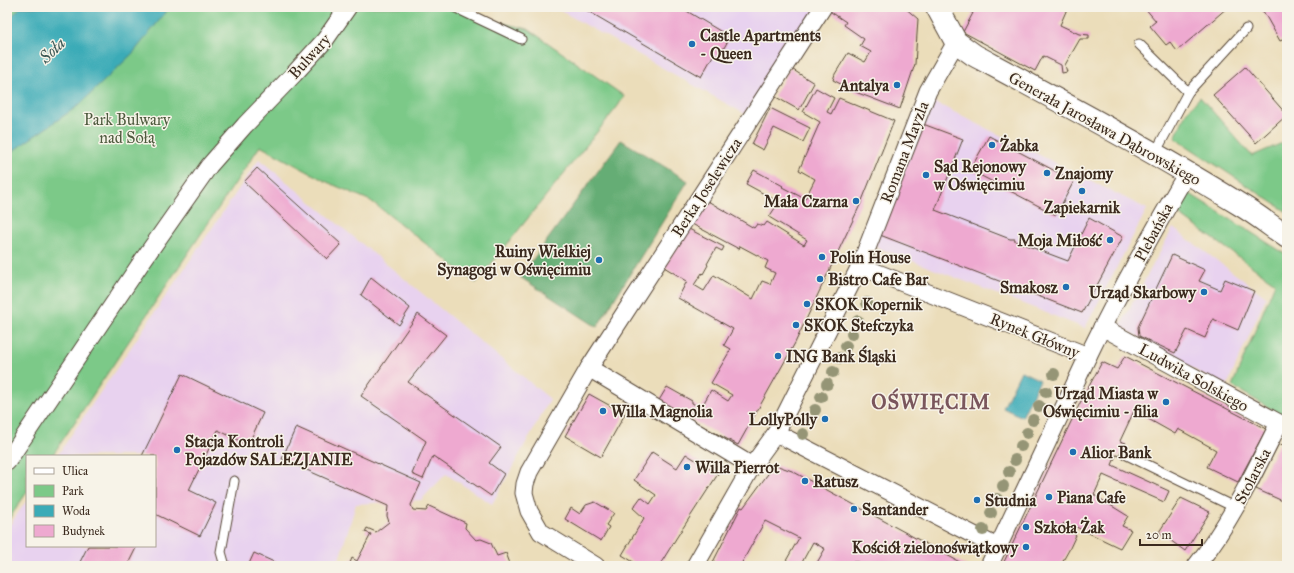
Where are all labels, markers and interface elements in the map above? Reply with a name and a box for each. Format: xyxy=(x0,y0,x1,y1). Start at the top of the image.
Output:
place label: Castle Apartments - Queen xyxy=(700,26,821,64)
street label: Bulwary xyxy=(284,30,335,83)
water label: Soła xyxy=(34,33,70,68)
marker: Castle Apartments - Queen xyxy=(687,39,697,49)
street label: Generała Jarosława Dąbrowskiego xyxy=(1005,68,1204,190)
place label: Antalya xyxy=(838,76,890,96)
marker: Antalya xyxy=(892,80,902,90)
street label: Romana Mayzla xyxy=(876,98,933,206)
park label: Park Bulwary nad Sołą xyxy=(84,110,171,147)
street label: Berka Joselewicza xyxy=(667,134,746,241)
place label: Żabka xyxy=(1000,134,1040,155)
marker: Żabka xyxy=(987,140,997,150)
place label: Sąd Rejonowy w Oświęcimiu xyxy=(933,157,1028,194)
place label: Znajomy xyxy=(1055,164,1115,184)
marker: Znajomy xyxy=(1042,168,1052,178)
marker: Sąd Rejonowy w Oświęcimiu xyxy=(921,170,931,180)
marker: Zapiekarnik xyxy=(1077,186,1087,196)
place label: Mała Czarna xyxy=(764,192,849,211)
marker: Mała Czarna xyxy=(851,196,861,206)
place label: Zapiekarnik xyxy=(1044,198,1121,218)
street label: Plebańska xyxy=(1130,200,1177,265)
place label: Moja Miłość xyxy=(1017,231,1103,251)
marker: Moja Miłość xyxy=(1105,235,1115,245)
place label: Ruiny Wielkiej Synagogi w Oświęcimiu xyxy=(437,242,591,280)
place label: Polin House xyxy=(830,248,911,267)
marker: Polin House xyxy=(817,252,827,262)
marker: Ruiny Wielkiej Synagogi w Oświęcimiu xyxy=(594,255,604,265)
place label: Bistro Cafe Bar xyxy=(828,270,929,289)
marker: Bistro Cafe Bar xyxy=(815,274,825,284)
place label: Smakosz xyxy=(1000,278,1059,297)
marker: Smakosz xyxy=(1061,282,1071,292)
place label: Urząd Skarbowy xyxy=(1089,283,1198,303)
marker: Urząd Skarbowy xyxy=(1199,287,1209,297)
place label: SKOK Kopernik xyxy=(815,295,923,315)
marker: SKOK Kopernik xyxy=(802,299,812,309)
street label: Rynek Główny xyxy=(987,309,1083,362)
place label: SKOK Stefczyka xyxy=(804,316,915,336)
marker: SKOK Stefczyka xyxy=(791,320,801,330)
street label: Ludwika Solskiego xyxy=(1135,339,1252,416)
place label: ING Bank Śląski xyxy=(786,345,897,366)
marker: ING Bank Śląski xyxy=(773,351,783,361)
place label: Urząd Miasta w Oświęcimiu - filia xyxy=(1043,384,1159,421)
district label: OŚWIĘCIM xyxy=(871,388,991,414)
marker: Urząd Miasta w Oświęcimiu - filia xyxy=(1161,397,1171,407)
place label: Willa Magnolia xyxy=(611,402,714,422)
marker: Willa Magnolia xyxy=(598,406,608,416)
place label: LollyPolly xyxy=(749,410,819,430)
marker: LollyPolly xyxy=(820,414,830,424)
place label: Stacja Kontroli Pojazdów SALEZJANIE xyxy=(185,432,353,470)
place label: Alior Bank xyxy=(1080,443,1152,462)
marker: Stacja Kontroli Pojazdów SALEZJANIE xyxy=(172,445,182,455)
street label: Stolarska xyxy=(1230,445,1275,507)
marker: Alior Bank xyxy=(1068,447,1078,457)
legend xyxy=(26,455,156,547)
place label: Willa Pierrot xyxy=(695,458,780,477)
marker: Willa Pierrot xyxy=(682,462,692,472)
text: Ulica xyxy=(62,464,89,478)
place label: Ratusz xyxy=(813,472,859,491)
marker: Ratusz xyxy=(800,476,810,486)
text: Park xyxy=(62,484,84,498)
place label: Piana Cafe xyxy=(1057,488,1126,507)
place label: Studnia xyxy=(985,491,1037,510)
marker: Piana Cafe xyxy=(1044,492,1054,502)
marker: Studnia xyxy=(972,495,982,505)
place label: Santander xyxy=(862,500,929,519)
text: Woda xyxy=(62,504,91,518)
marker: Santander xyxy=(849,504,859,514)
place label: Szkoła Żak xyxy=(1034,516,1105,537)
scale bar xyxy=(1140,521,1202,547)
marker: Szkoła Żak xyxy=(1021,522,1031,532)
text: Budynek xyxy=(62,524,105,538)
text: 20 m xyxy=(1146,528,1172,542)
place label: Kościół zielonoświątkowy xyxy=(852,538,1019,558)
marker: Kościół zielonoświątkowy xyxy=(1021,542,1031,552)

